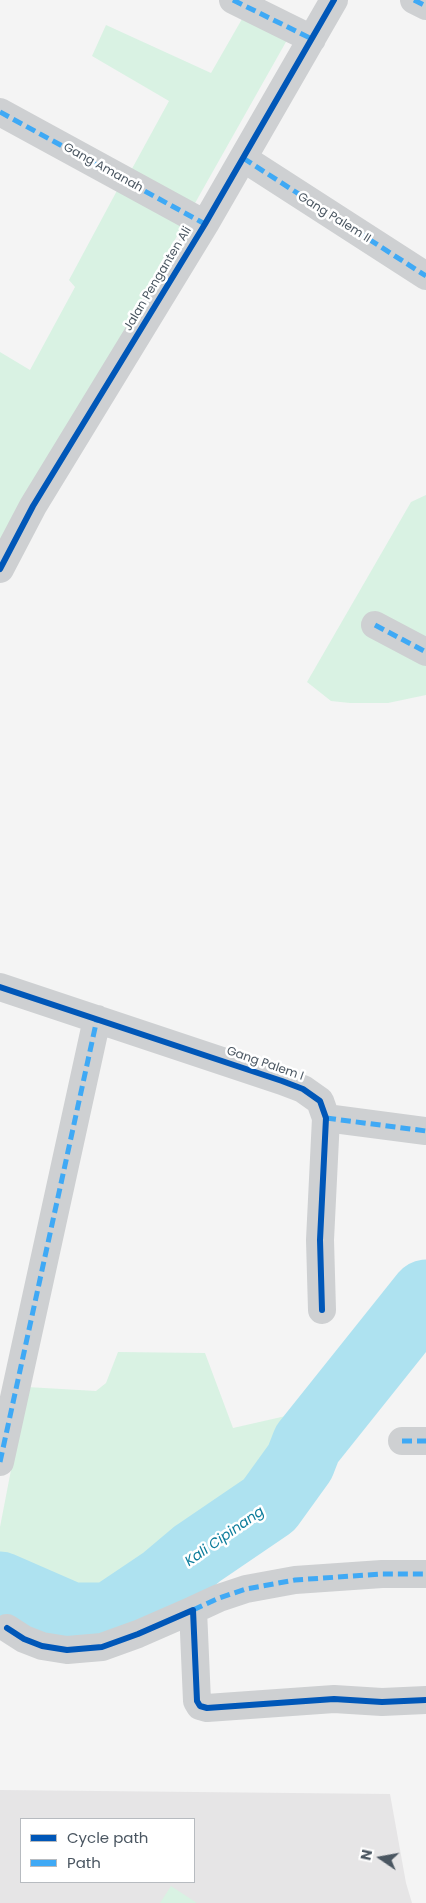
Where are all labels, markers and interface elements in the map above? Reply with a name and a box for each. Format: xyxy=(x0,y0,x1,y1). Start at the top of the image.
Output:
street label: Gang Amanah xyxy=(61,140,145,196)
street label: Gang Palem II xyxy=(295,190,373,246)
street label: Jalan Penganten Ali xyxy=(121,224,195,334)
street label: Gang Palem I xyxy=(225,1044,305,1084)
water label: Kali Cipinang xyxy=(182,1503,268,1571)
legend xyxy=(20,1818,195,1883)
text: Cycle path xyxy=(67,1827,148,1848)
north arrow xyxy=(356,1833,406,1883)
text: N xyxy=(355,1848,377,1862)
text: Path xyxy=(67,1852,101,1873)

